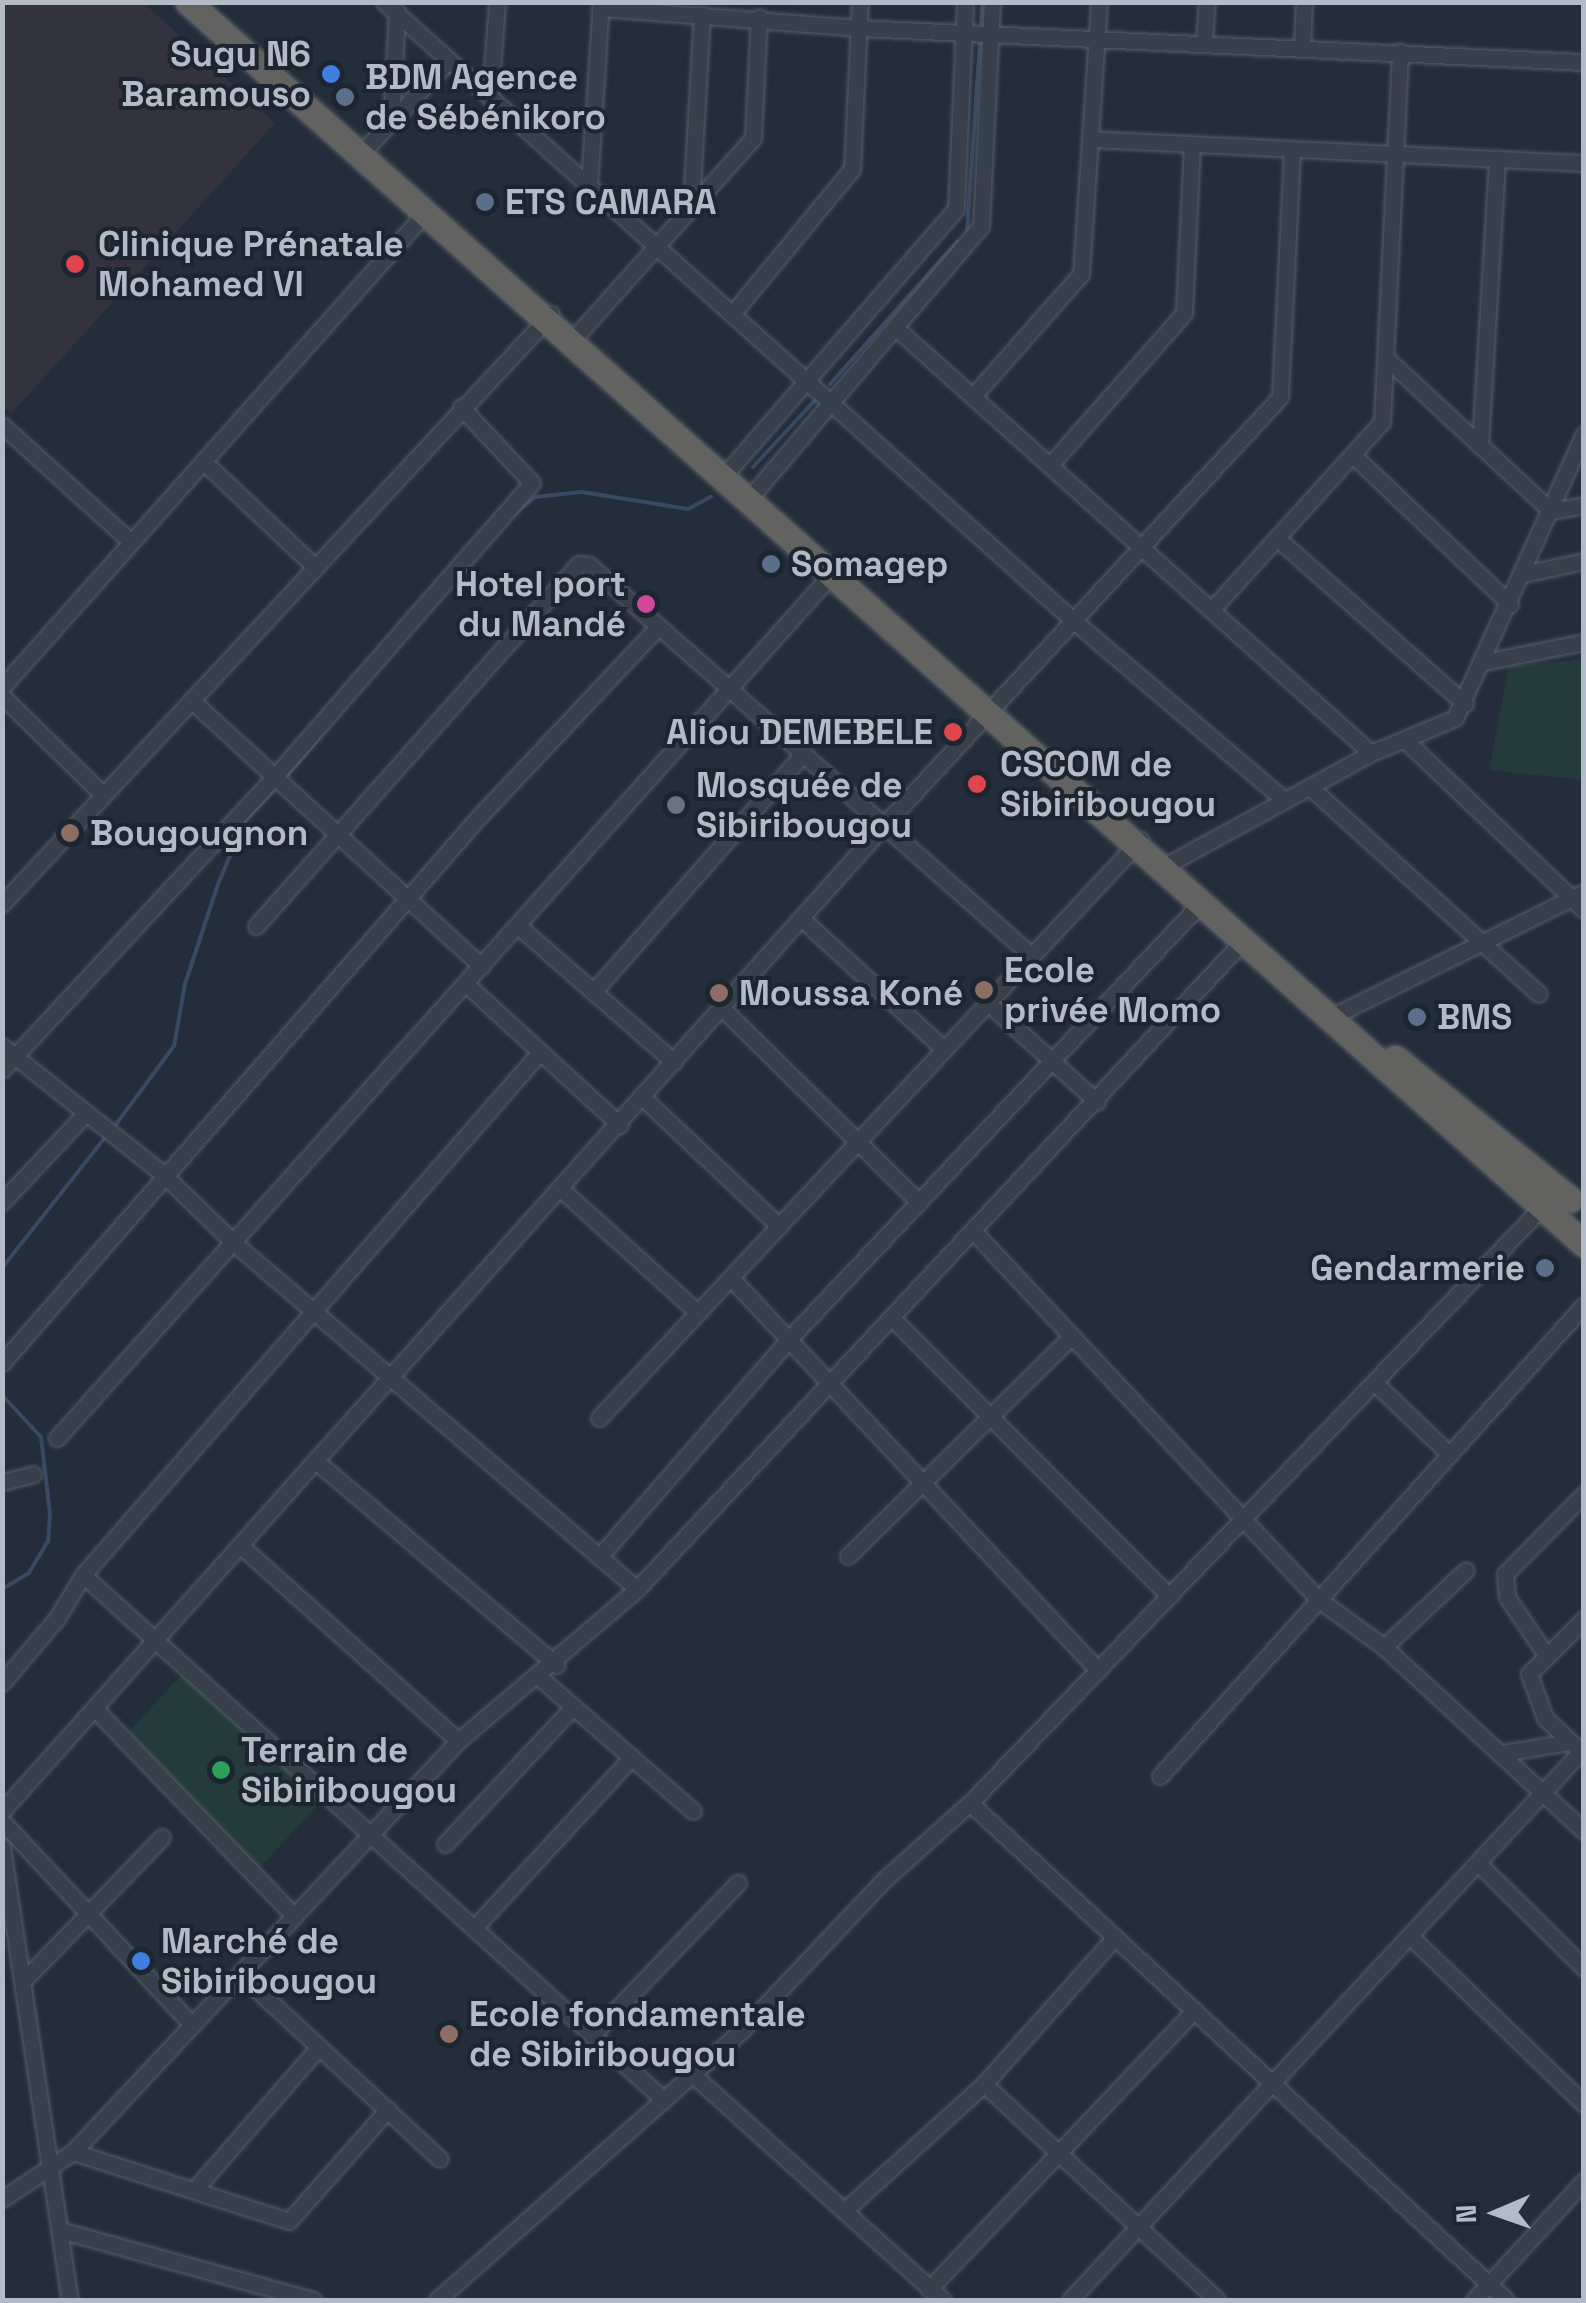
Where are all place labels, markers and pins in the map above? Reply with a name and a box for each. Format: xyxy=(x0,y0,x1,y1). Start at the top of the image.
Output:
place label: Sugu N6 Baramouso xyxy=(121,33,311,115)
place label: BDM Agence de Sébénikoro xyxy=(365,56,606,138)
marker: Sugu N6 Baramouso xyxy=(320,63,342,85)
marker: BDM Agence de Sébénikoro xyxy=(334,86,356,108)
place label: ETS CAMARA xyxy=(505,181,716,223)
marker: ETS CAMARA xyxy=(474,191,496,213)
place label: Clinique Prénatale Mohamed VI xyxy=(98,223,404,305)
marker: Clinique Prénatale Mohamed VI xyxy=(62,251,88,277)
place label: Somagep xyxy=(791,543,948,585)
marker: Somagep xyxy=(760,553,782,575)
place label: Hotel port du Mandé xyxy=(455,563,626,645)
marker: Hotel port du Mandé xyxy=(635,593,657,615)
place label: Aliou DEMEBELE xyxy=(666,711,933,753)
marker: Aliou DEMEBELE xyxy=(942,721,964,743)
place label: CSCOM de Sibiribougou xyxy=(1000,743,1216,825)
place label: Mosquée de Sibiribougou xyxy=(696,764,912,846)
marker: CSCOM de Sibiribougou xyxy=(964,771,990,797)
marker: Mosquée de Sibiribougou xyxy=(665,794,687,816)
place label: Bougougnon xyxy=(90,812,308,854)
marker: Bougougnon xyxy=(59,822,81,844)
place label: Ecole privée Momo xyxy=(1004,949,1221,1031)
place label: Moussa Koné xyxy=(739,972,963,1014)
marker: Ecole privée Momo xyxy=(973,979,995,1001)
marker: Moussa Koné xyxy=(708,982,730,1004)
place label: BMS xyxy=(1437,996,1512,1038)
marker: BMS xyxy=(1406,1006,1428,1028)
place label: Gendarmerie xyxy=(1310,1247,1525,1289)
marker: Gendarmerie xyxy=(1534,1257,1556,1279)
place label: Terrain de Sibiribougou xyxy=(241,1729,457,1811)
marker: Terrain de Sibiribougou xyxy=(210,1759,232,1781)
place label: Marché de Sibiribougou xyxy=(161,1920,377,2002)
marker: Marché de Sibiribougou xyxy=(130,1950,152,1972)
place label: Ecole fondamentale de Sibiribougou xyxy=(469,1993,806,2075)
marker: Ecole fondamentale de Sibiribougou xyxy=(438,2023,460,2045)

